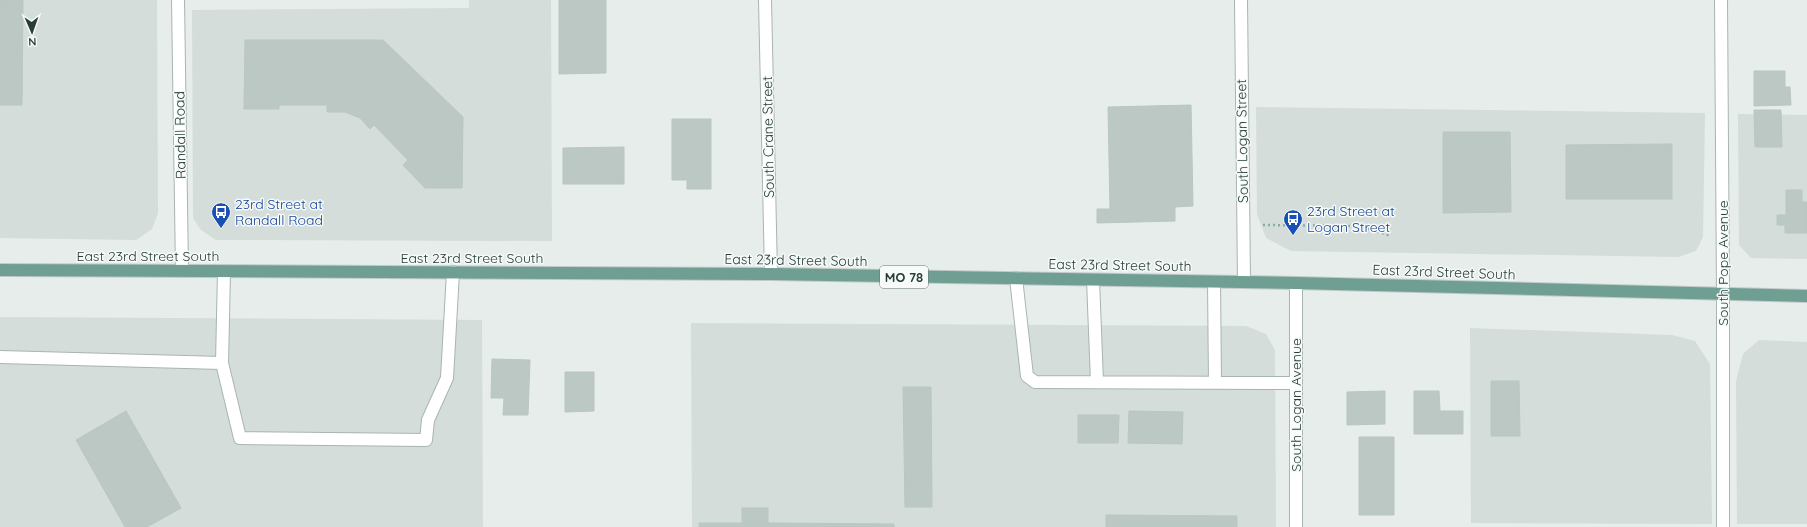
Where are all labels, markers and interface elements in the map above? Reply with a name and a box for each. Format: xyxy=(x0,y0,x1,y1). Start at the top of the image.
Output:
north arrow xyxy=(12,12,52,52)
text: N xyxy=(28,35,37,49)
street label: South Crane Street xyxy=(758,76,778,198)
street label: South Logan Street xyxy=(1232,79,1252,203)
street label: Randall Road xyxy=(170,91,190,179)
place label: 23rd Street at Randall Road xyxy=(235,195,323,229)
street label: South Pope Avenue xyxy=(1714,200,1732,326)
bus stop icon: 23rd Street at Randall Road xyxy=(210,201,232,229)
place label: 23rd Street at Logan Street xyxy=(1307,202,1395,236)
bus stop icon: 23rd Street at Logan Street xyxy=(1282,208,1304,236)
street label: East 23rd Street South xyxy=(76,247,220,265)
street label: East 23rd Street South xyxy=(400,249,544,267)
street label: East 23rd Street South xyxy=(724,250,868,270)
street label: East 23rd Street South xyxy=(1048,255,1192,275)
street label: East 23rd Street South xyxy=(1372,261,1516,283)
road number: MO 78 xyxy=(880,266,928,288)
street label: South Logan Avenue xyxy=(1287,338,1305,472)

